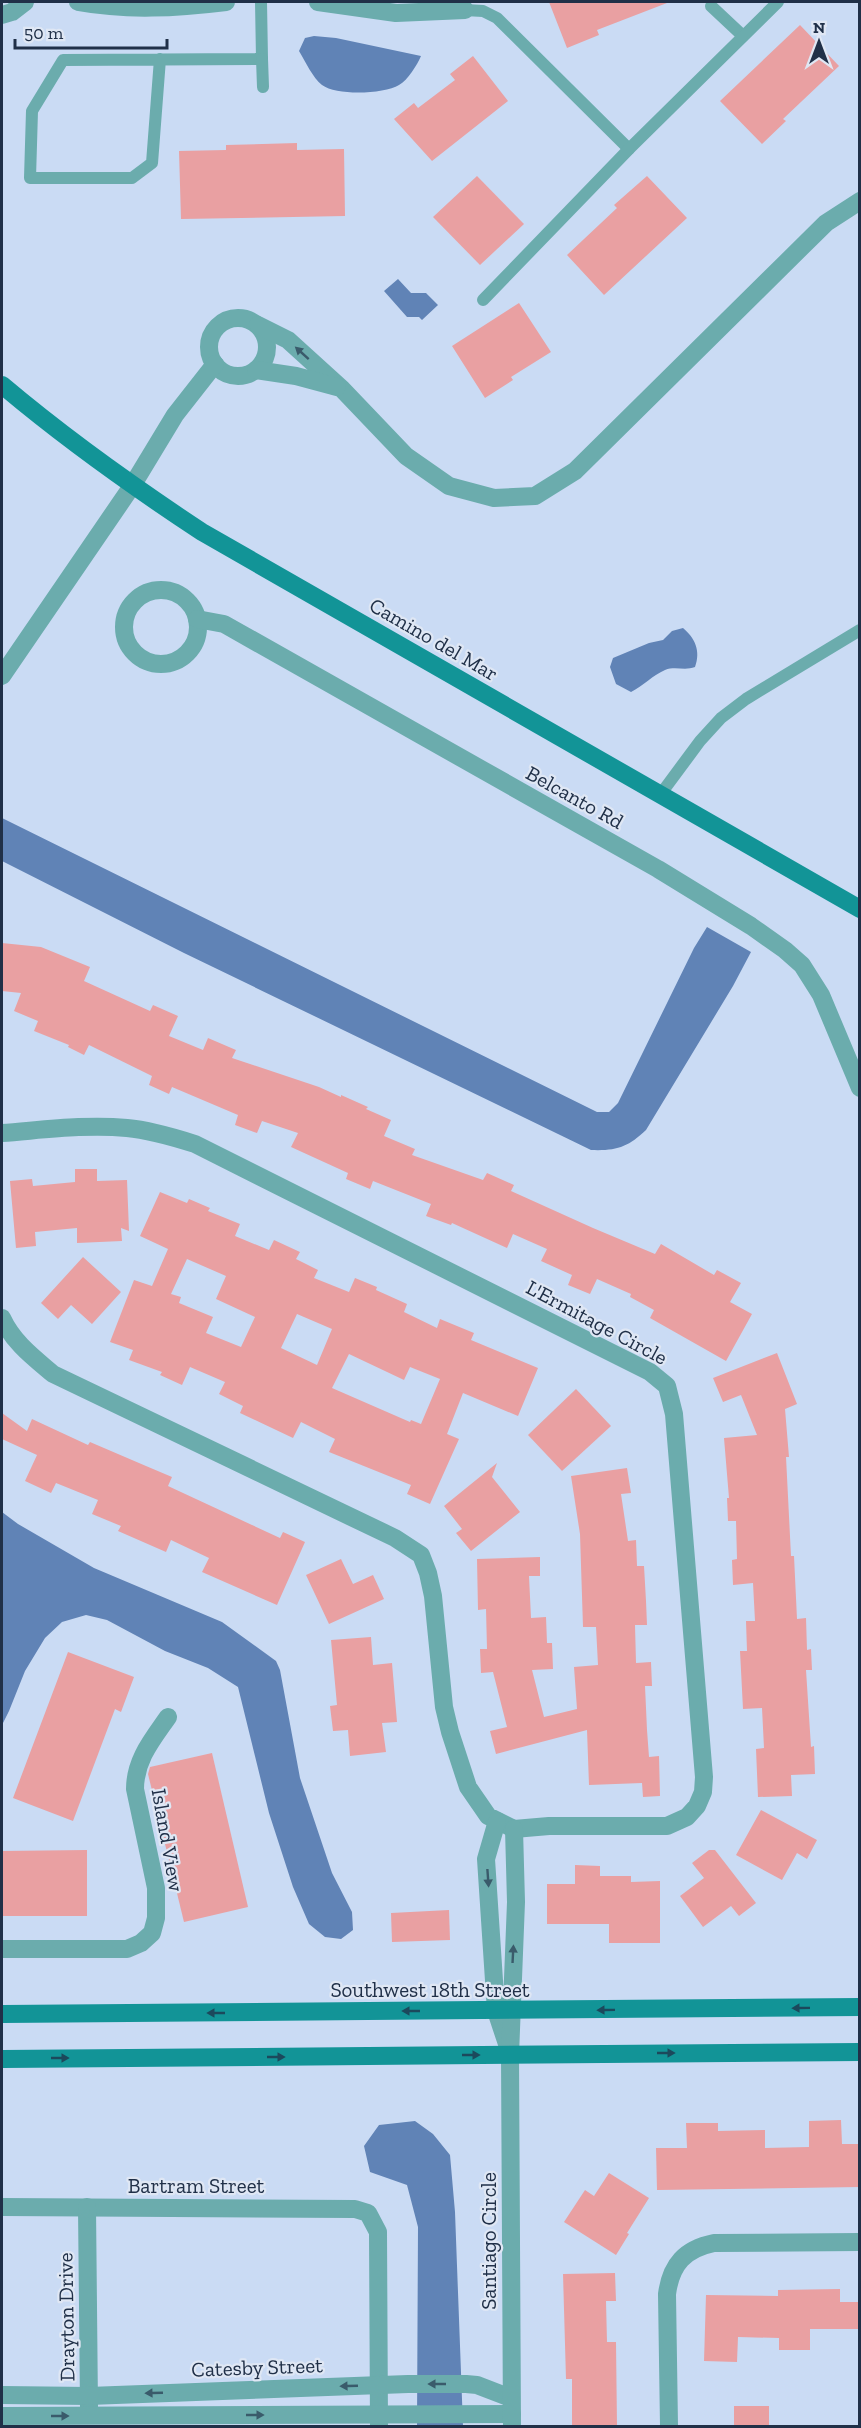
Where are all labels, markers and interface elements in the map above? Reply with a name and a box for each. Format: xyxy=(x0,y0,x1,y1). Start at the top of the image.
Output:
scale bar xyxy=(15,12,166,50)
north arrow xyxy=(789,12,849,72)
text: N xyxy=(813,18,825,37)
text: 50 m xyxy=(24,22,64,44)
one-way arrow xyxy=(295,347,310,360)
street label: Camino del Mar xyxy=(365,592,503,686)
street label: Belcanto Rd xyxy=(522,760,629,834)
street label: L'Ermitage Circle xyxy=(522,1274,672,1370)
street label: Island View xyxy=(147,1787,189,1893)
one-way arrow xyxy=(483,1868,492,1887)
one-way arrow xyxy=(509,1945,518,1964)
street label: Southwest 18th Street xyxy=(330,1977,530,2002)
one-way arrow xyxy=(792,2003,811,2013)
one-way arrow xyxy=(597,2005,616,2015)
one-way arrow xyxy=(402,2006,421,2016)
one-way arrow xyxy=(207,2008,226,2018)
one-way arrow xyxy=(656,2048,675,2058)
one-way arrow xyxy=(461,2050,480,2060)
one-way arrow xyxy=(266,2052,285,2061)
one-way arrow xyxy=(50,2053,69,2063)
street label: Santiago Circle xyxy=(476,2172,501,2310)
street label: Bartram Street xyxy=(128,2173,265,2198)
street label: Drayton Drive xyxy=(52,2252,80,2382)
street label: Catesby Street xyxy=(191,2352,323,2382)
one-way arrow xyxy=(427,2379,446,2389)
one-way arrow xyxy=(340,2382,359,2391)
one-way arrow xyxy=(145,2389,164,2398)
one-way arrow xyxy=(245,2410,264,2419)
one-way arrow xyxy=(50,2411,69,2421)

